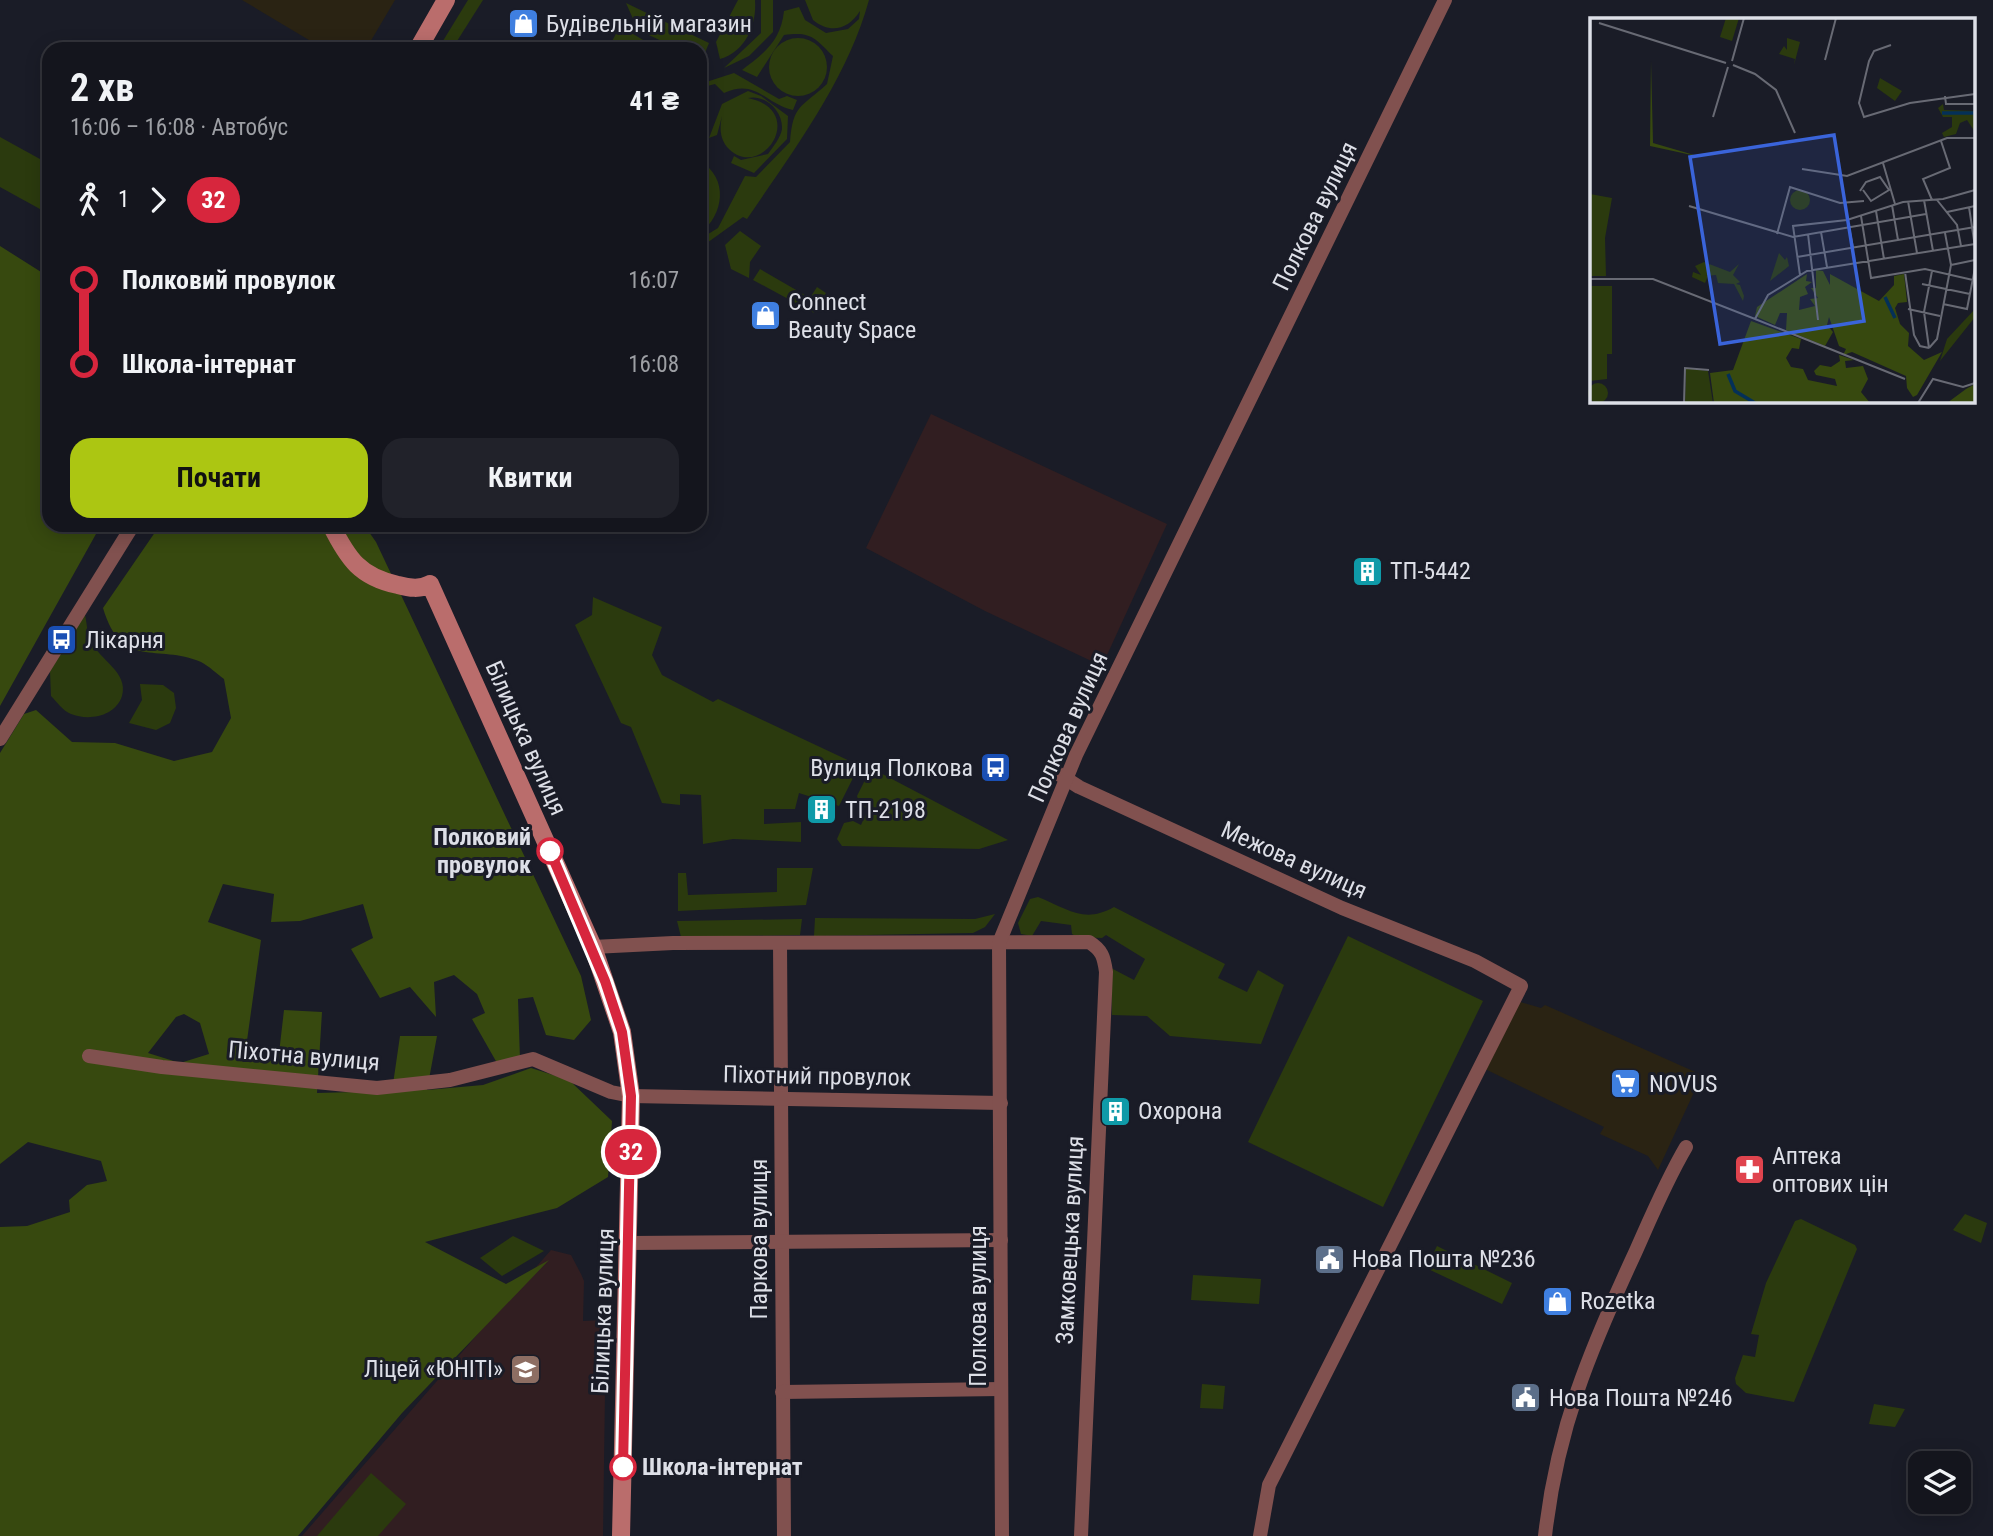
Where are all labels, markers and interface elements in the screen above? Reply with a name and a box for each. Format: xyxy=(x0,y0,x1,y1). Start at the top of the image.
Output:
shop icon: Будівельній магазин xyxy=(506,7,540,41)
place label: Будівельній магазин xyxy=(546,10,752,38)
inset map xyxy=(1590,18,1976,402)
text: 2 хв xyxy=(70,66,134,110)
text: 41 ₴ xyxy=(629,86,679,116)
text: 16:06 – 16:08 · Автобус xyxy=(70,114,288,141)
street label: Полкова вулиця xyxy=(1267,137,1363,295)
icon: walk xyxy=(70,181,108,219)
icon: forward xyxy=(139,181,177,219)
text: 1 xyxy=(118,186,129,213)
text: 32 xyxy=(201,186,226,214)
text: Полковий провулок xyxy=(122,265,336,295)
text: 16:07 xyxy=(628,267,679,294)
place label: Connect Beauty Space xyxy=(788,288,916,344)
shop icon: Connect Beauty Space xyxy=(748,299,782,333)
text: Школа-інтернат xyxy=(122,349,296,379)
text: 16:08 xyxy=(628,351,679,378)
button: Почати xyxy=(70,438,368,518)
button: Квитки xyxy=(382,438,679,518)
building icon: ТП-5442 xyxy=(1350,554,1384,588)
place label: ТП-5442 xyxy=(1390,557,1471,585)
bus stop icon: Лікарня xyxy=(45,623,79,657)
place label: Лікарня xyxy=(85,626,164,654)
street label: Полкова вулиця xyxy=(1022,647,1114,807)
street label: Білицька вулиця xyxy=(479,656,573,820)
bus stop icon: Вулиця Полкова xyxy=(979,751,1013,785)
place label: Вулиця Полкова xyxy=(810,754,973,782)
building icon: ТП-2198 xyxy=(805,793,839,827)
place label: ТП-2198 xyxy=(845,796,926,824)
street label: Межова вулиця xyxy=(1217,815,1371,905)
place label: Полковий провулок xyxy=(433,823,531,879)
marker: Полковий провулок xyxy=(537,838,563,864)
street label: Піхотна вулиця xyxy=(227,1035,381,1077)
street label: Піхотний провулок xyxy=(723,1060,912,1092)
supermarket icon: NOVUS xyxy=(1609,1067,1643,1101)
place label: NOVUS xyxy=(1649,1070,1717,1098)
building icon: Охорона xyxy=(1098,1094,1132,1128)
place label: Охорона xyxy=(1138,1097,1222,1125)
line badge: 32 xyxy=(600,1129,662,1175)
street label: Замковецька вулиця xyxy=(1051,1135,1089,1345)
text: 32 xyxy=(619,1138,643,1166)
place label: Аптека оптових цін xyxy=(1772,1142,1889,1198)
pharmacy icon: Аптека оптових цін xyxy=(1732,1153,1766,1187)
street label: Паркова вулиця xyxy=(745,1159,773,1319)
street label: Полкова вулиця xyxy=(964,1225,992,1387)
street label: Білицька вулиця xyxy=(586,1228,620,1394)
public building icon: Нова Пошта №236 xyxy=(1312,1242,1346,1276)
place label: Нова Пошта №236 xyxy=(1352,1245,1536,1273)
shop icon: Rozetka xyxy=(1540,1284,1574,1318)
place label: Rozetka xyxy=(1580,1287,1656,1315)
school or university icon: Ліцей «ЮНІТІ» xyxy=(509,1352,543,1386)
place label: Ліцей «ЮНІТІ» xyxy=(364,1355,503,1383)
public building icon: Нова Пошта №246 xyxy=(1509,1381,1543,1415)
place label: Нова Пошта №246 xyxy=(1549,1384,1733,1412)
map controls xyxy=(1908,1451,1971,1514)
button: layers xyxy=(1908,1451,1971,1514)
place label: Школа-інтернат xyxy=(642,1453,803,1481)
marker: Школа-інтернат xyxy=(610,1454,636,1480)

